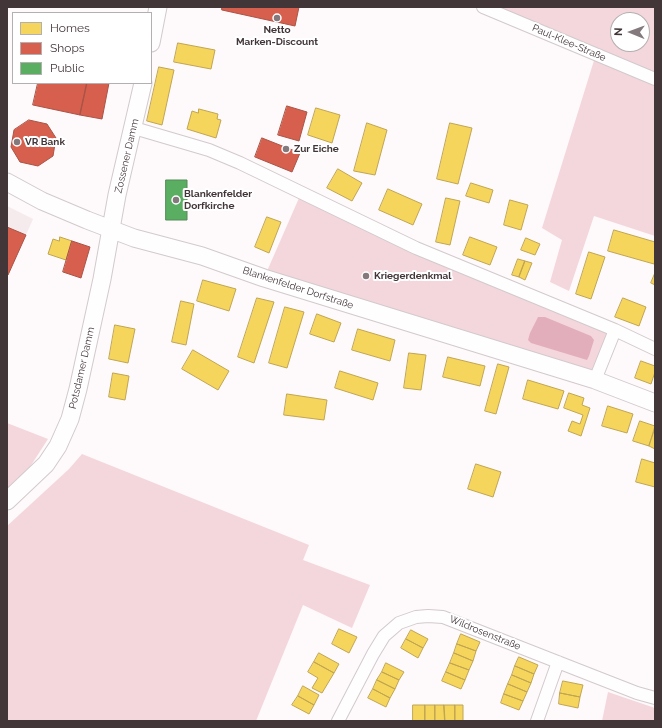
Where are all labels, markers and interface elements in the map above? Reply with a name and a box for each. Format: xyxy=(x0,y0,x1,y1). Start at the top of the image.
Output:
legend xyxy=(12,12,152,84)
north arrow xyxy=(610,12,650,52)
marker: Netto Marken-Discount xyxy=(272,13,282,23)
text: Homes xyxy=(50,21,90,35)
street label: Paul-Klee-Straße xyxy=(530,22,608,64)
place label: Netto Marken-Discount xyxy=(236,24,318,48)
text: N xyxy=(612,27,625,36)
text: Shops xyxy=(50,41,85,55)
text: Public xyxy=(50,61,84,75)
street label: Zossener Damm xyxy=(113,117,141,195)
place label: VR Bank xyxy=(25,136,65,148)
marker: VR Bank xyxy=(12,137,22,147)
place label: Zur Eiche xyxy=(294,143,339,155)
marker: Zur Eiche xyxy=(281,144,291,154)
place label: Blankenfelder Dorfkirche xyxy=(184,188,252,212)
marker: Blankenfelder Dorfkirche xyxy=(171,195,181,205)
street label: Blankenfelder Dorfstraße xyxy=(241,264,355,312)
place label: Kriegerdenkmal xyxy=(374,270,452,282)
marker: Kriegerdenkmal xyxy=(361,271,371,281)
street label: Potsdamer Damm xyxy=(67,326,97,410)
street label: Wildrosenstraße xyxy=(448,613,522,653)

